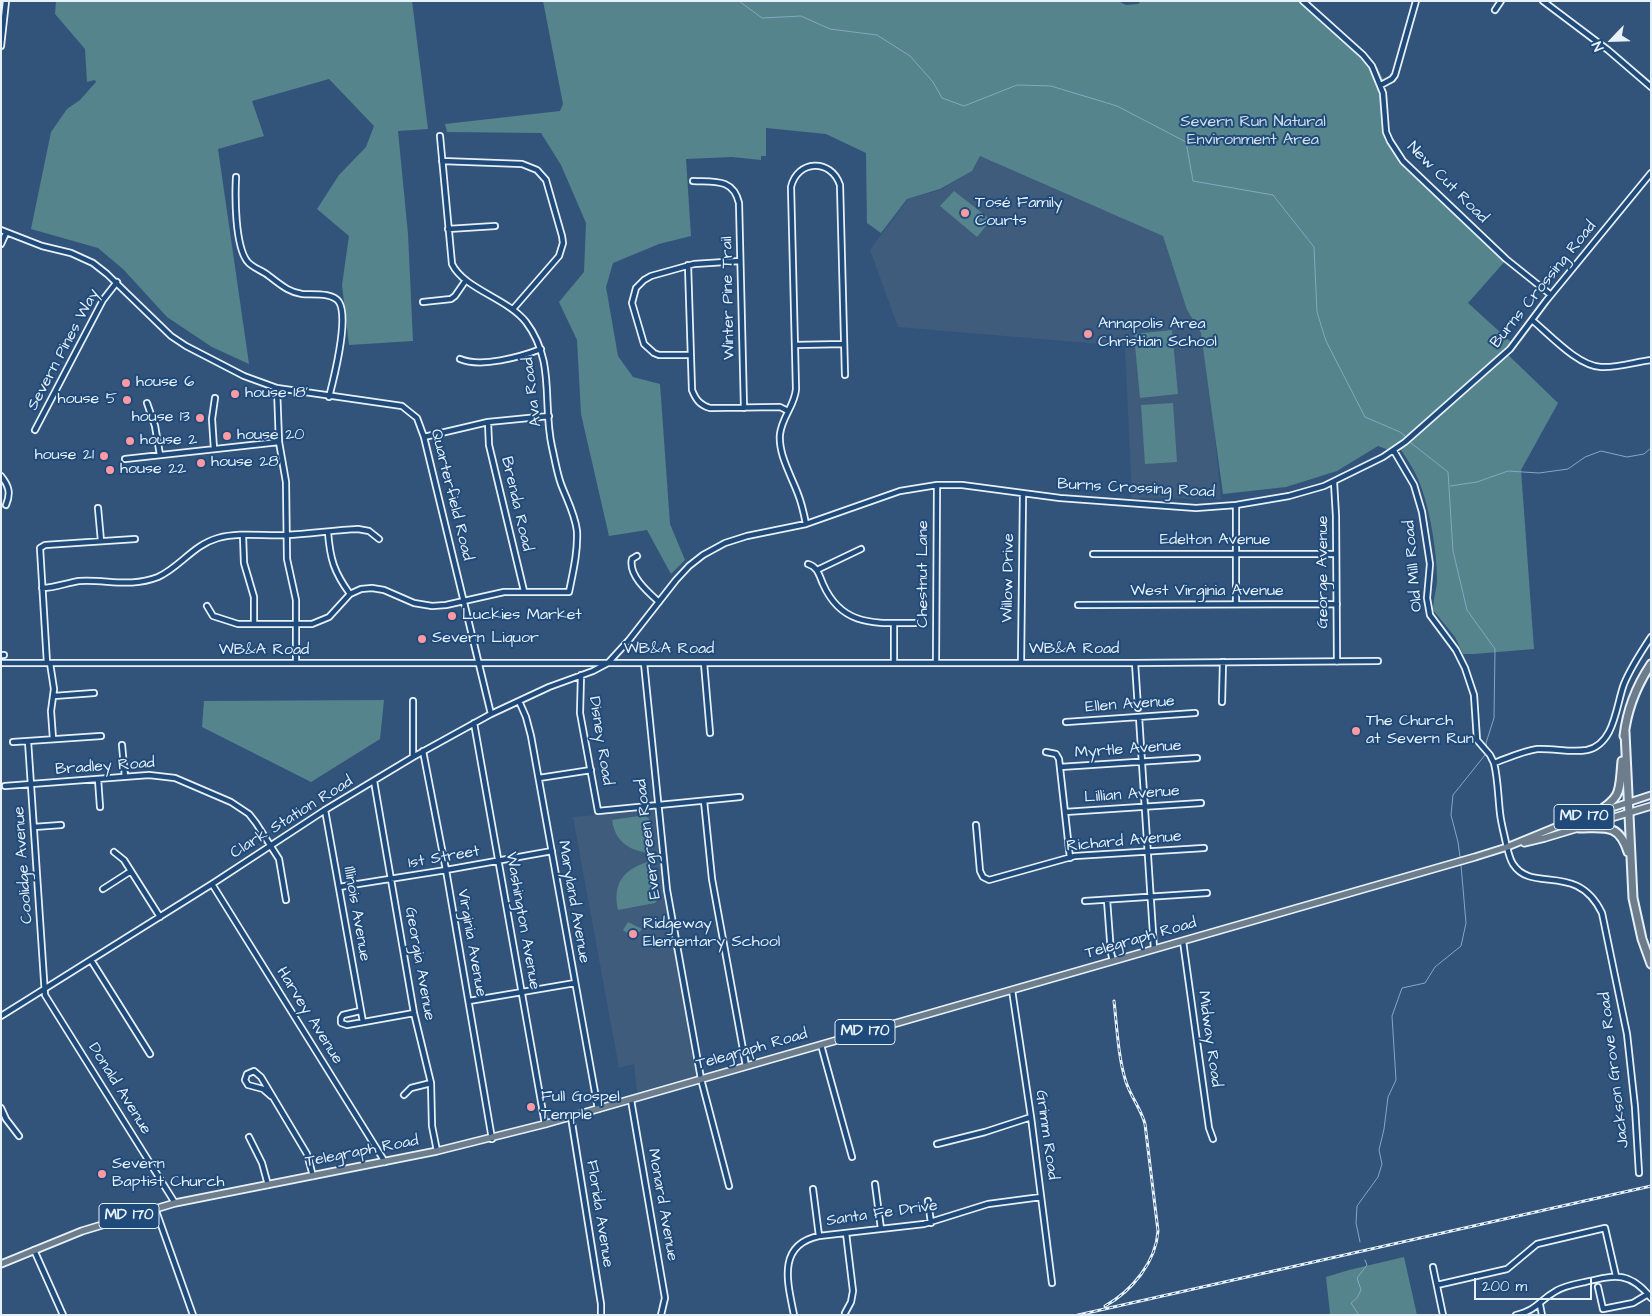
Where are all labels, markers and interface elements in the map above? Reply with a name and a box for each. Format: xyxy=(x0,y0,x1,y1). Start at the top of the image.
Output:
north arrow xyxy=(1587,15,1637,65)
text: N xyxy=(1587,38,1609,54)
park label: Severn Run Natural Environment Area xyxy=(1180,113,1326,151)
street label: New Cut Road xyxy=(1402,138,1492,228)
place label: Tosé Family Courts xyxy=(975,194,1062,232)
marker: Tosé Family Courts xyxy=(959,207,971,219)
street label: Burns Crossing Road xyxy=(1487,218,1601,352)
street label: Winter Pine Trail xyxy=(718,236,740,360)
street label: Severn Pines Way xyxy=(24,286,104,414)
place label: Annapolis Area Christian School xyxy=(1098,315,1217,353)
marker: Annapolis Area Christian School xyxy=(1082,328,1094,340)
street label: Ava Road xyxy=(519,356,547,428)
place label: house 6 xyxy=(136,373,194,393)
marker: house 6 xyxy=(120,377,132,389)
place label: house 18' xyxy=(245,384,308,404)
marker: house 18' xyxy=(229,388,241,400)
place label: house 5 xyxy=(58,390,117,410)
marker: house 5 xyxy=(121,394,133,406)
place label: house 13 xyxy=(132,408,190,428)
marker: house 13 xyxy=(194,412,206,424)
place label: house 20 xyxy=(237,426,304,446)
street label: Quarterfield Road xyxy=(425,427,477,563)
marker: house 20 xyxy=(221,430,233,442)
place label: house 2 xyxy=(140,431,197,451)
marker: house 2 xyxy=(124,435,136,447)
place label: house 21 xyxy=(35,446,94,466)
marker: house 21 xyxy=(98,450,110,462)
place label: house 28 xyxy=(211,453,279,473)
street label: Brenda Road xyxy=(496,455,536,553)
marker: house 28 xyxy=(195,457,207,469)
place label: house 22 xyxy=(120,460,186,480)
marker: house 22 xyxy=(104,464,116,476)
street label: Burns Crossing Road xyxy=(1057,475,1215,503)
street label: George Avenue xyxy=(1314,516,1334,628)
street label: Old Mill Road xyxy=(1400,519,1428,613)
street label: Chestnut Lane xyxy=(914,520,934,628)
street label: Edelton Avenue xyxy=(1160,531,1270,551)
street label: Willow Drive xyxy=(999,533,1019,623)
street label: West Virginia Avenue xyxy=(1130,582,1284,602)
place label: Luckies Market xyxy=(462,606,582,626)
marker: Luckies Market xyxy=(446,610,458,622)
place label: Severn Liquor xyxy=(432,629,539,649)
marker: Severn Liquor xyxy=(416,633,428,645)
street label: WB&A Road xyxy=(624,640,714,660)
street label: WB&A Road xyxy=(1029,640,1119,660)
street label: WB&A Road xyxy=(219,641,309,661)
street label: Ellen Avenue xyxy=(1085,692,1175,718)
street label: Disney Road xyxy=(584,695,616,787)
place label: The Church at Severn Run xyxy=(1366,712,1474,750)
marker: The Church at Severn Run xyxy=(1350,725,1362,737)
street label: Myrtle Avenue xyxy=(1074,737,1182,763)
street label: Bradley Road xyxy=(55,754,155,780)
street label: Clark Station Road xyxy=(227,773,357,863)
street label: Evergreen Road xyxy=(632,778,666,900)
street label: Lillian Avenue xyxy=(1084,782,1180,808)
road number: MD 170 xyxy=(1554,804,1614,830)
street label: Coolidge Avenue xyxy=(10,806,38,924)
street label: Richard Avenue xyxy=(1066,827,1182,857)
street label: Maryland Avenue xyxy=(553,839,593,965)
street label: 1st Street xyxy=(407,842,481,874)
street label: Washington Avenue xyxy=(500,851,544,991)
street label: Illinois Avenue xyxy=(338,865,374,963)
street label: Virginia Avenue xyxy=(452,888,490,998)
street label: Georgia Avenue xyxy=(400,906,438,1022)
street label: Telegraph Road xyxy=(1083,914,1199,964)
place label: Ridgeway Elementary School xyxy=(643,915,780,953)
marker: Ridgeway Elementary School xyxy=(627,928,639,940)
street label: Harvey Avenue xyxy=(272,964,346,1068)
street label: Midway Road xyxy=(1193,990,1225,1088)
street label: Jackson Grove Road xyxy=(1596,991,1634,1149)
road number: MD 170 xyxy=(835,1020,895,1044)
street label: Telegraph Road xyxy=(694,1025,810,1075)
street label: Donald Avenue xyxy=(83,1040,155,1138)
place label: Full Gospel Temple xyxy=(541,1088,620,1126)
street label: Grimm Road xyxy=(1030,1089,1062,1181)
marker: Full Gospel Temple xyxy=(525,1101,537,1113)
street label: Telegraph Road xyxy=(304,1132,420,1172)
street label: Monard Avenue xyxy=(643,1147,681,1263)
place label: Severn Baptist Church xyxy=(112,1155,224,1193)
street label: Florida Avenue xyxy=(581,1159,617,1269)
marker: Severn Baptist Church xyxy=(96,1168,108,1180)
street label: Santa Fe Drive xyxy=(825,1197,939,1231)
road number: MD 170 xyxy=(99,1204,159,1228)
scale bar xyxy=(1477,1268,1594,1300)
text: 200 m xyxy=(1482,1276,1527,1297)

